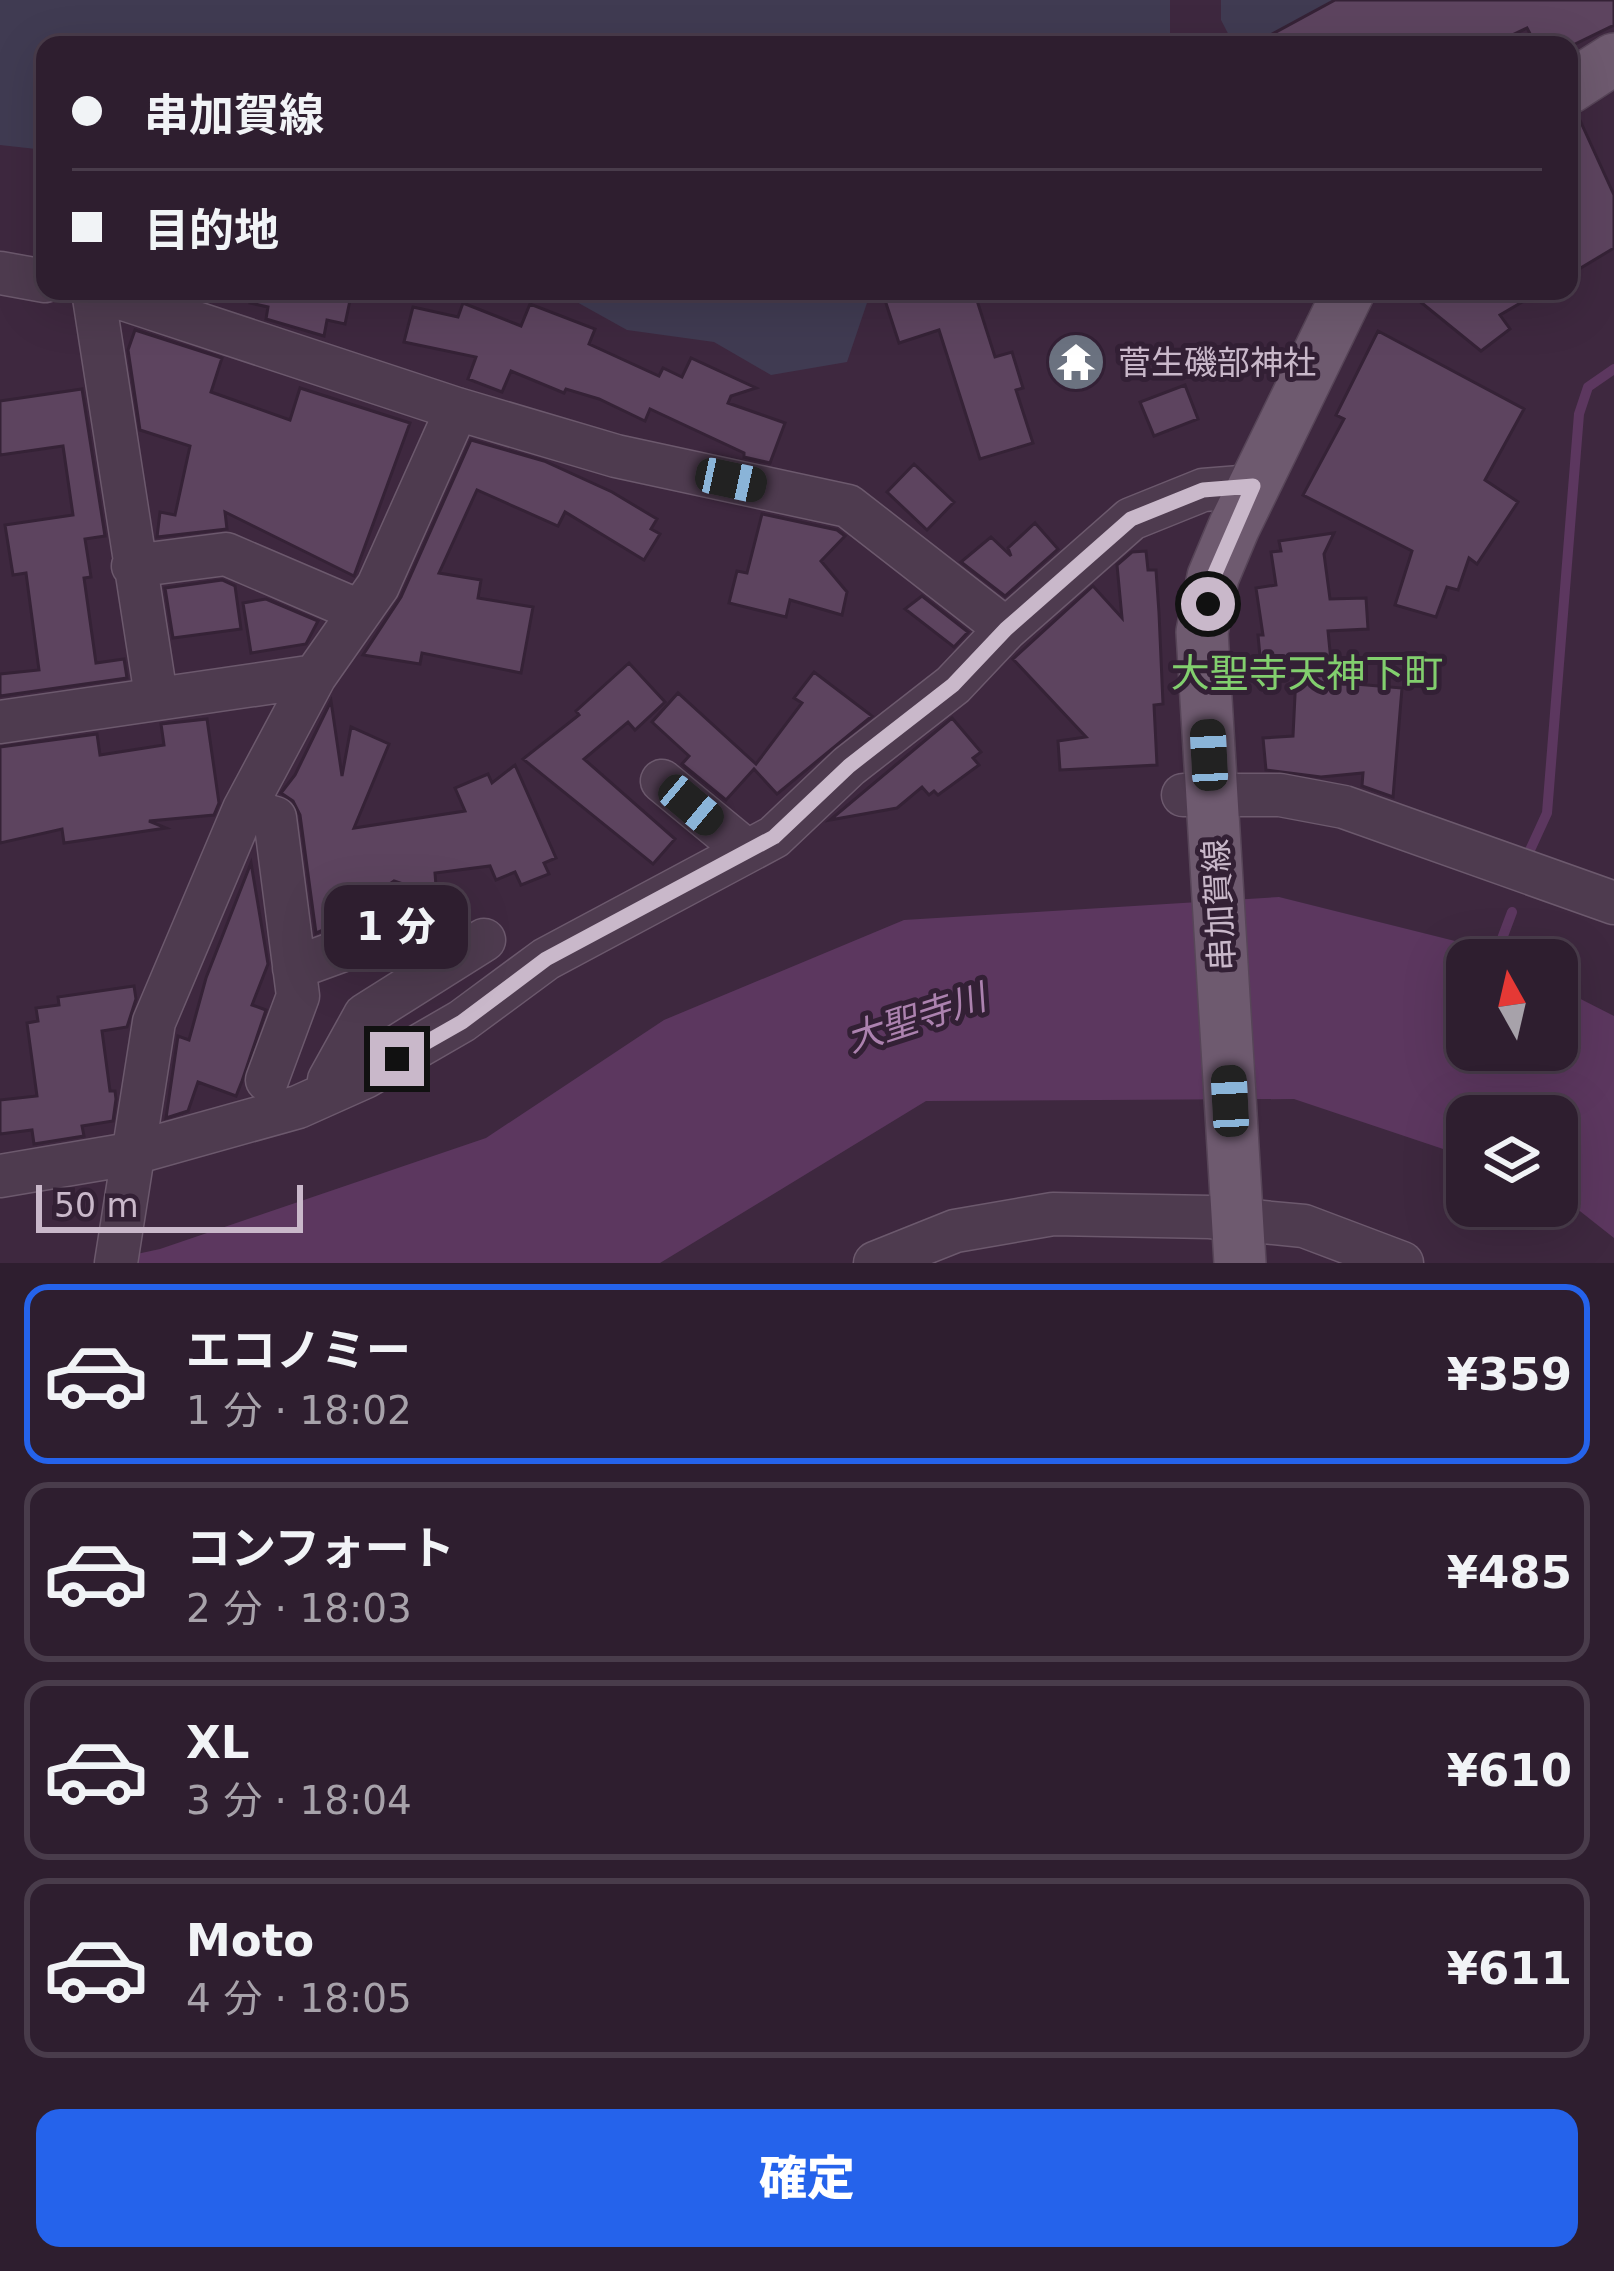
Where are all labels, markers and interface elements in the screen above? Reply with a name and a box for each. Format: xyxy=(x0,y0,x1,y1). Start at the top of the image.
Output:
text: 串加賀線 xyxy=(144,89,324,142)
text: 目的地 xyxy=(144,204,279,257)
temple icon: 菅生磯部神社 xyxy=(1045,331,1107,393)
place label: 菅生磯部神社 xyxy=(1118,343,1316,382)
car xyxy=(692,455,770,505)
route start xyxy=(1181,577,1235,631)
district label: 大聖寺天神下町 xyxy=(1170,651,1444,696)
car xyxy=(1189,718,1229,792)
car xyxy=(652,768,730,842)
street label: 串加賀線 xyxy=(1196,838,1242,972)
callout: 1 分 xyxy=(325,885,469,969)
text: 1 分 xyxy=(356,904,436,949)
north arrow xyxy=(1446,939,1578,1071)
map controls xyxy=(1446,939,1578,1227)
water label: 大聖寺川 xyxy=(841,975,995,1060)
route end xyxy=(370,1032,424,1086)
car xyxy=(1210,1064,1250,1138)
button: layers xyxy=(1446,1095,1578,1227)
scale bar xyxy=(36,1179,303,1232)
text: 50 m xyxy=(54,1186,139,1225)
icon: car xyxy=(42,1320,150,1428)
text: エコノミー xyxy=(186,1324,411,1377)
text: ¥359 xyxy=(1447,1348,1572,1401)
text: 1 分 · 18:02 xyxy=(186,1388,412,1433)
icon: car xyxy=(42,1518,150,1626)
text: コンフォート xyxy=(186,1522,455,1575)
text: ¥485 xyxy=(1447,1546,1572,1599)
text: 2 分 · 18:03 xyxy=(186,1586,412,1631)
icon: car xyxy=(42,1716,150,1824)
text: XL xyxy=(186,1716,249,1769)
text: ¥610 xyxy=(1447,1744,1572,1797)
text: 3 分 · 18:04 xyxy=(186,1778,412,1823)
icon: car xyxy=(42,1914,150,2022)
text: Moto xyxy=(186,1914,314,1967)
text: ¥611 xyxy=(1447,1942,1572,1995)
text: 4 分 · 18:05 xyxy=(186,1976,412,2021)
button: 確定 xyxy=(36,2109,1578,2247)

